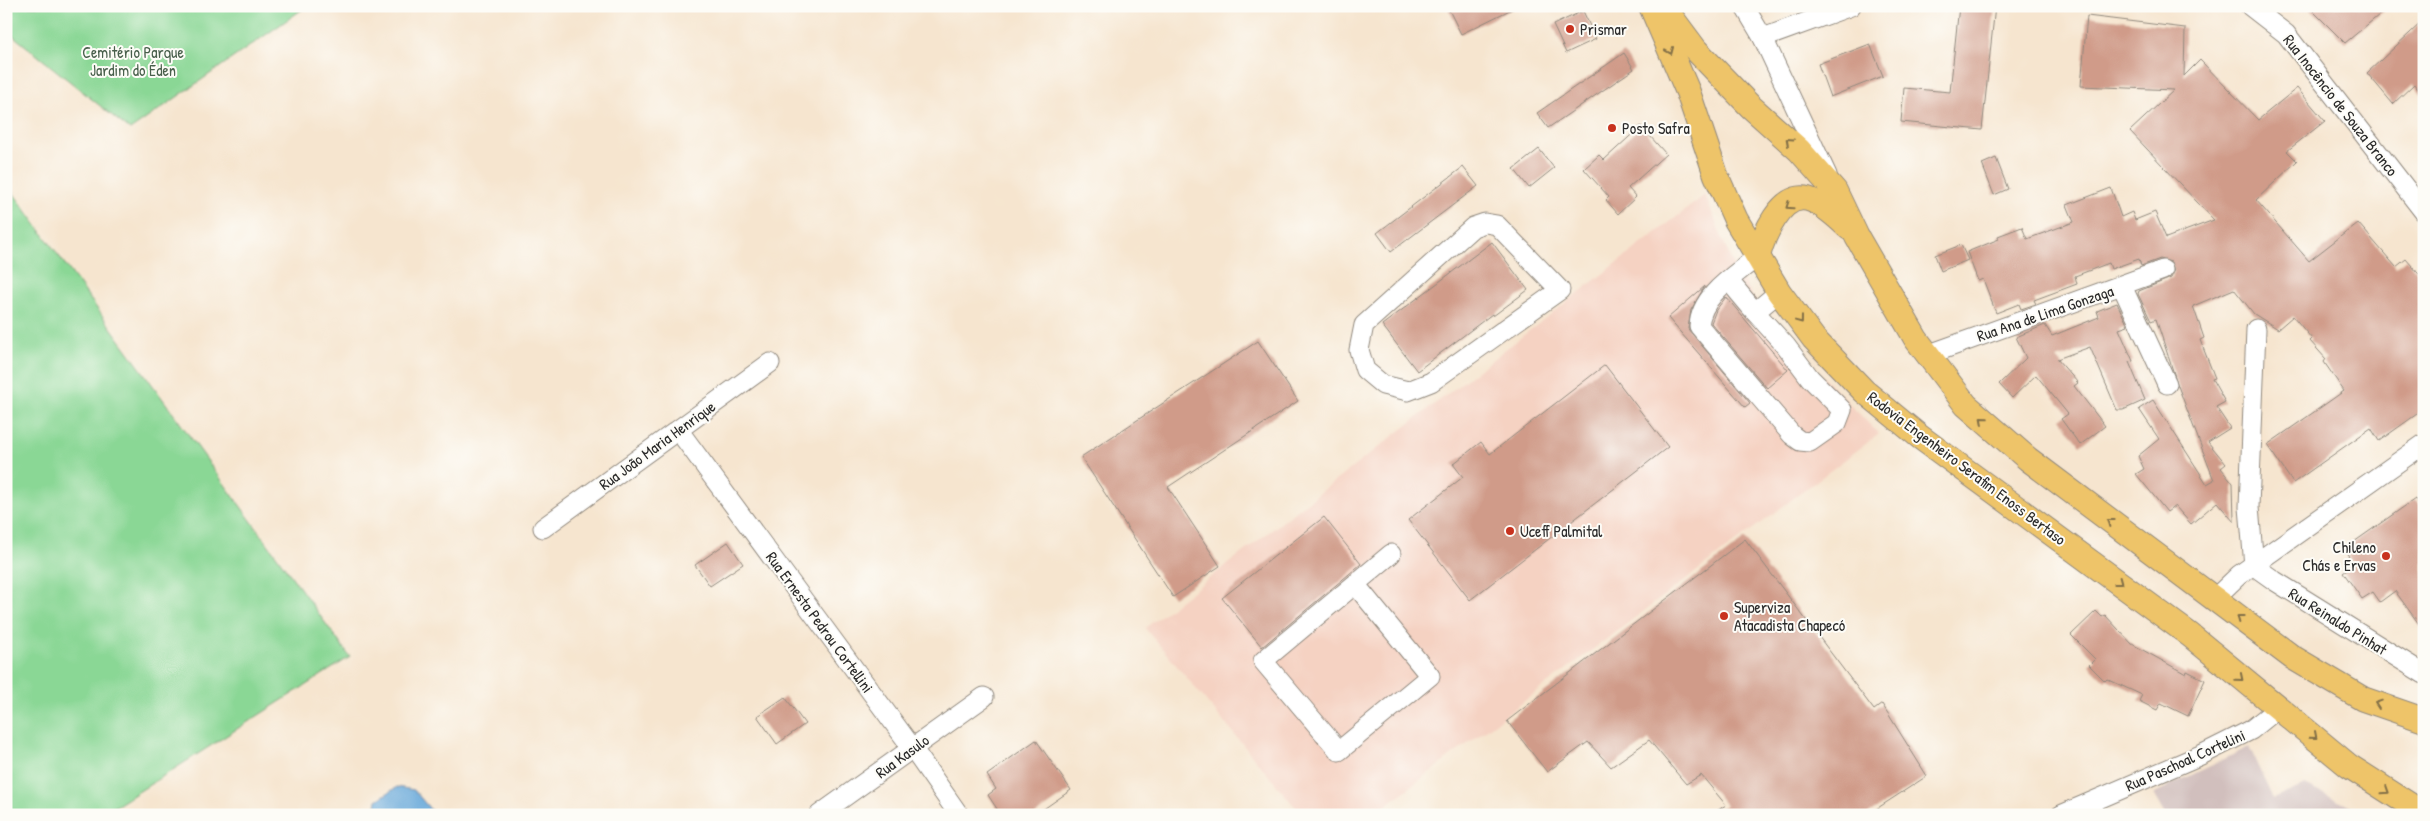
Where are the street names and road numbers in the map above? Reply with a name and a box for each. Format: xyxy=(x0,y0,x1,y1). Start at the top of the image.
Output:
street label: Rua Inocêncio de Souza Branco xyxy=(2279,29,2404,181)
street label: Rua Ana de Lima Gonzaga xyxy=(1974,279,2116,347)
street label: Rodovia Engenheiro Serafim Enoss Bertaso xyxy=(1863,386,2071,550)
street label: Rua João Maria Henrique xyxy=(594,395,720,495)
street label: Rua Ernesta Pedrou Cortellini xyxy=(761,547,879,697)
street label: Rua Reinaldo Pinhat xyxy=(2285,582,2392,660)
street label: Rua Paschoal Cortelini xyxy=(2121,724,2249,796)
street label: Rua Kasulo xyxy=(871,729,934,783)

